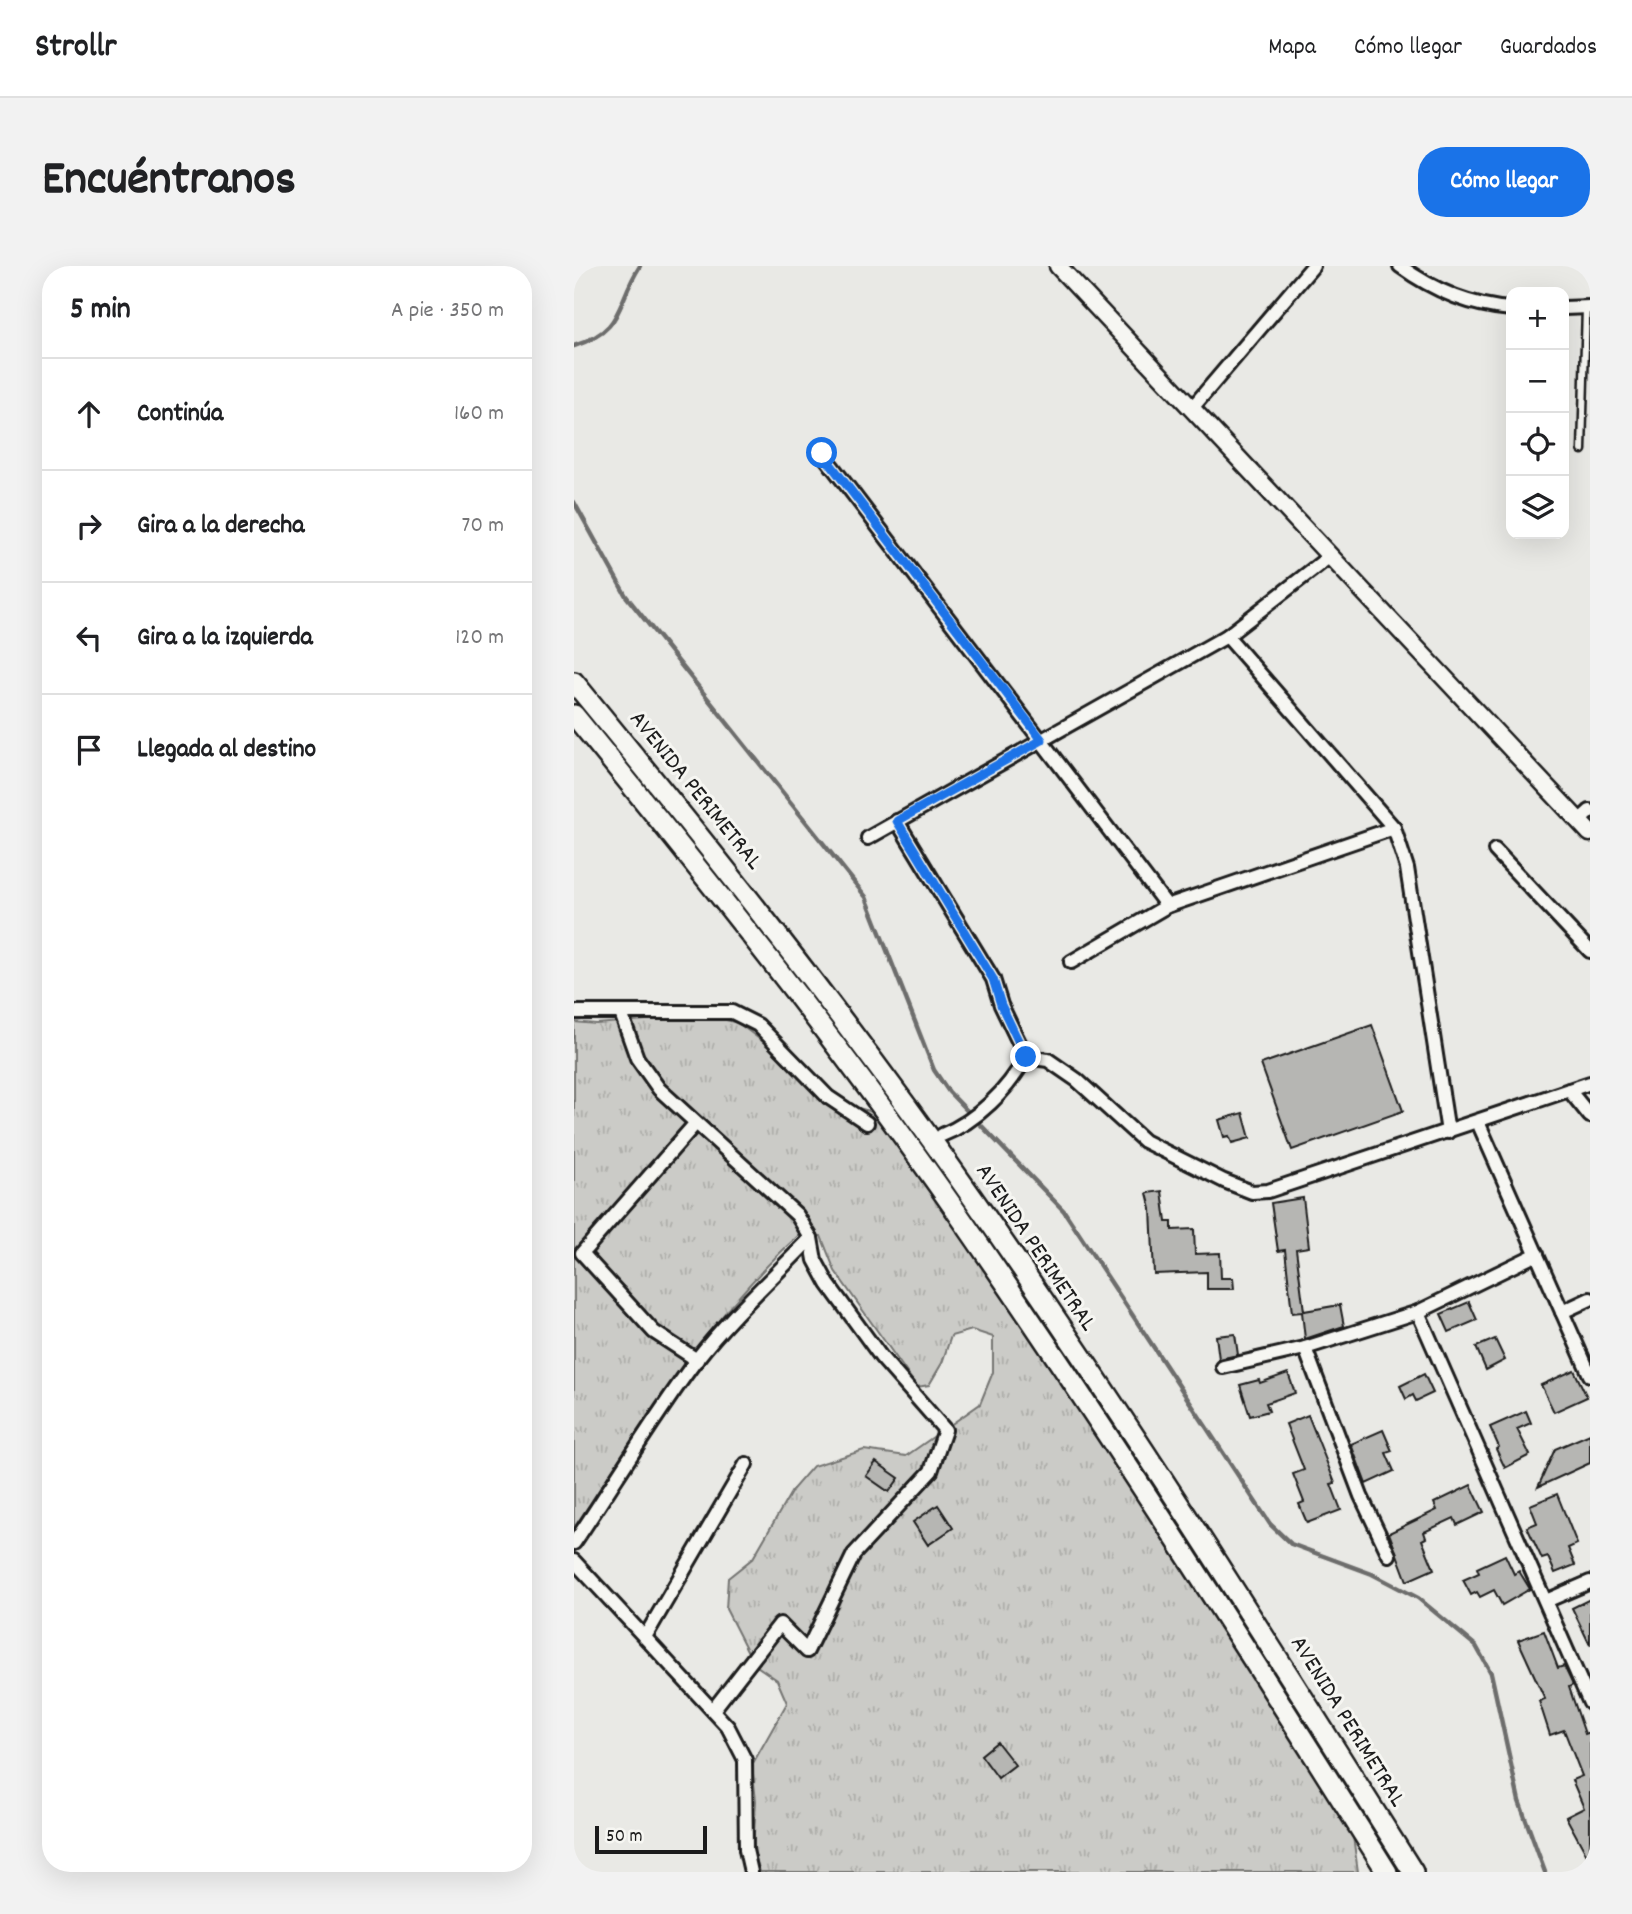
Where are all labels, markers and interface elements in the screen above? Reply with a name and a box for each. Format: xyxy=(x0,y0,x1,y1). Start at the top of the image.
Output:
text: Strollr xyxy=(35,25,117,72)
text: Mapa xyxy=(1268,31,1316,65)
text: Cómo llegar xyxy=(1354,31,1462,65)
text: Guardados xyxy=(1500,31,1597,65)
text: Encuéntranos xyxy=(42,147,296,217)
button: Cómo llegar xyxy=(1418,147,1590,217)
map controls xyxy=(1506,287,1569,539)
button: + xyxy=(1506,287,1569,350)
text: 5 min xyxy=(70,290,131,333)
text: A pie · 350 m xyxy=(391,295,504,328)
button: − xyxy=(1506,350,1569,413)
icon: ahead xyxy=(70,395,108,433)
text: Continúa xyxy=(137,396,223,433)
text: 160 m xyxy=(454,398,504,431)
button: locate xyxy=(1506,413,1569,476)
route start xyxy=(806,437,837,468)
button: layers xyxy=(1506,476,1569,539)
icon: right xyxy=(70,507,108,545)
text: Gira a la derecha xyxy=(137,508,304,545)
text: 70 m xyxy=(462,510,504,543)
icon: left xyxy=(70,619,108,657)
text: Gira a la izquierda xyxy=(137,620,313,657)
text: 120 m xyxy=(455,622,504,655)
street label: AVENIDA PERIMETRAL xyxy=(620,704,770,878)
icon: arrive xyxy=(70,731,108,769)
text: Llegada al destino xyxy=(137,732,316,769)
route end xyxy=(1010,1041,1041,1072)
street label: AVENIDA PERIMETRAL xyxy=(966,1157,1104,1339)
street label: AVENIDA PERIMETRAL xyxy=(1281,1630,1413,1814)
scale bar xyxy=(595,1823,707,1855)
text: 50 m xyxy=(606,1824,643,1851)

